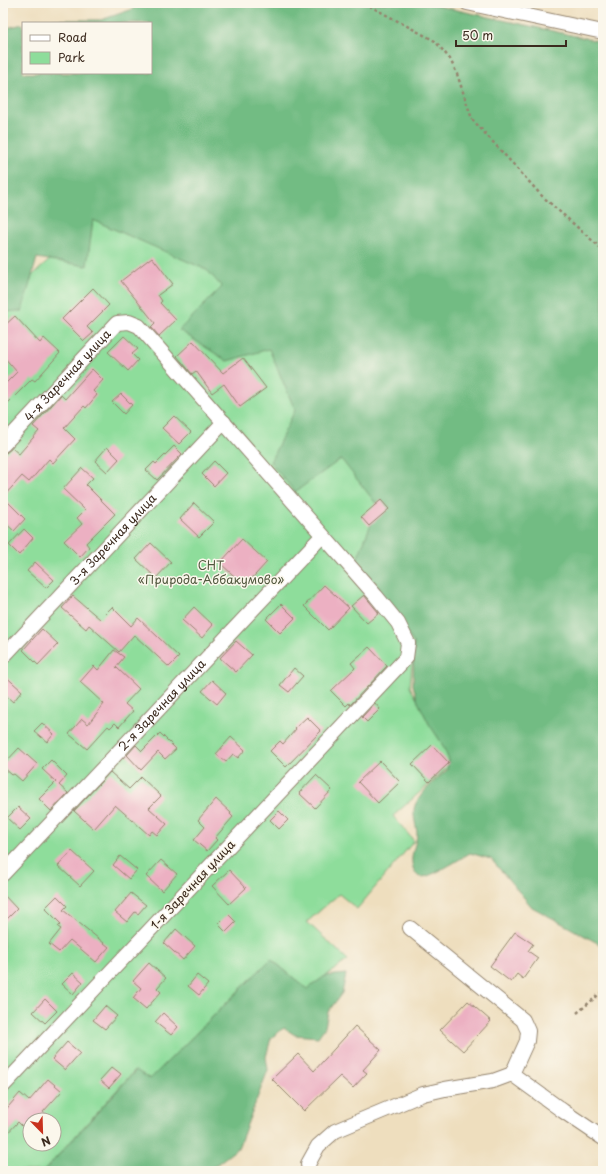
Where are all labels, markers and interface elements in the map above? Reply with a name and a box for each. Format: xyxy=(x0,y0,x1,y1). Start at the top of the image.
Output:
legend xyxy=(22,22,152,74)
scale bar xyxy=(456,22,566,48)
text: 50 m xyxy=(462,26,493,44)
text: Road xyxy=(58,28,87,46)
text: Park xyxy=(58,48,85,66)
street label: 4-я Заречная улица xyxy=(20,325,115,425)
street label: 3-я Заречная улица xyxy=(65,489,160,589)
park label: СНТ «Природа-Аббакумово» xyxy=(138,556,284,588)
street label: 2-я Заречная улица xyxy=(114,654,210,755)
street label: 1-я Заречная улица xyxy=(146,835,239,933)
north arrow xyxy=(22,1112,62,1152)
text: N xyxy=(39,1132,53,1151)

